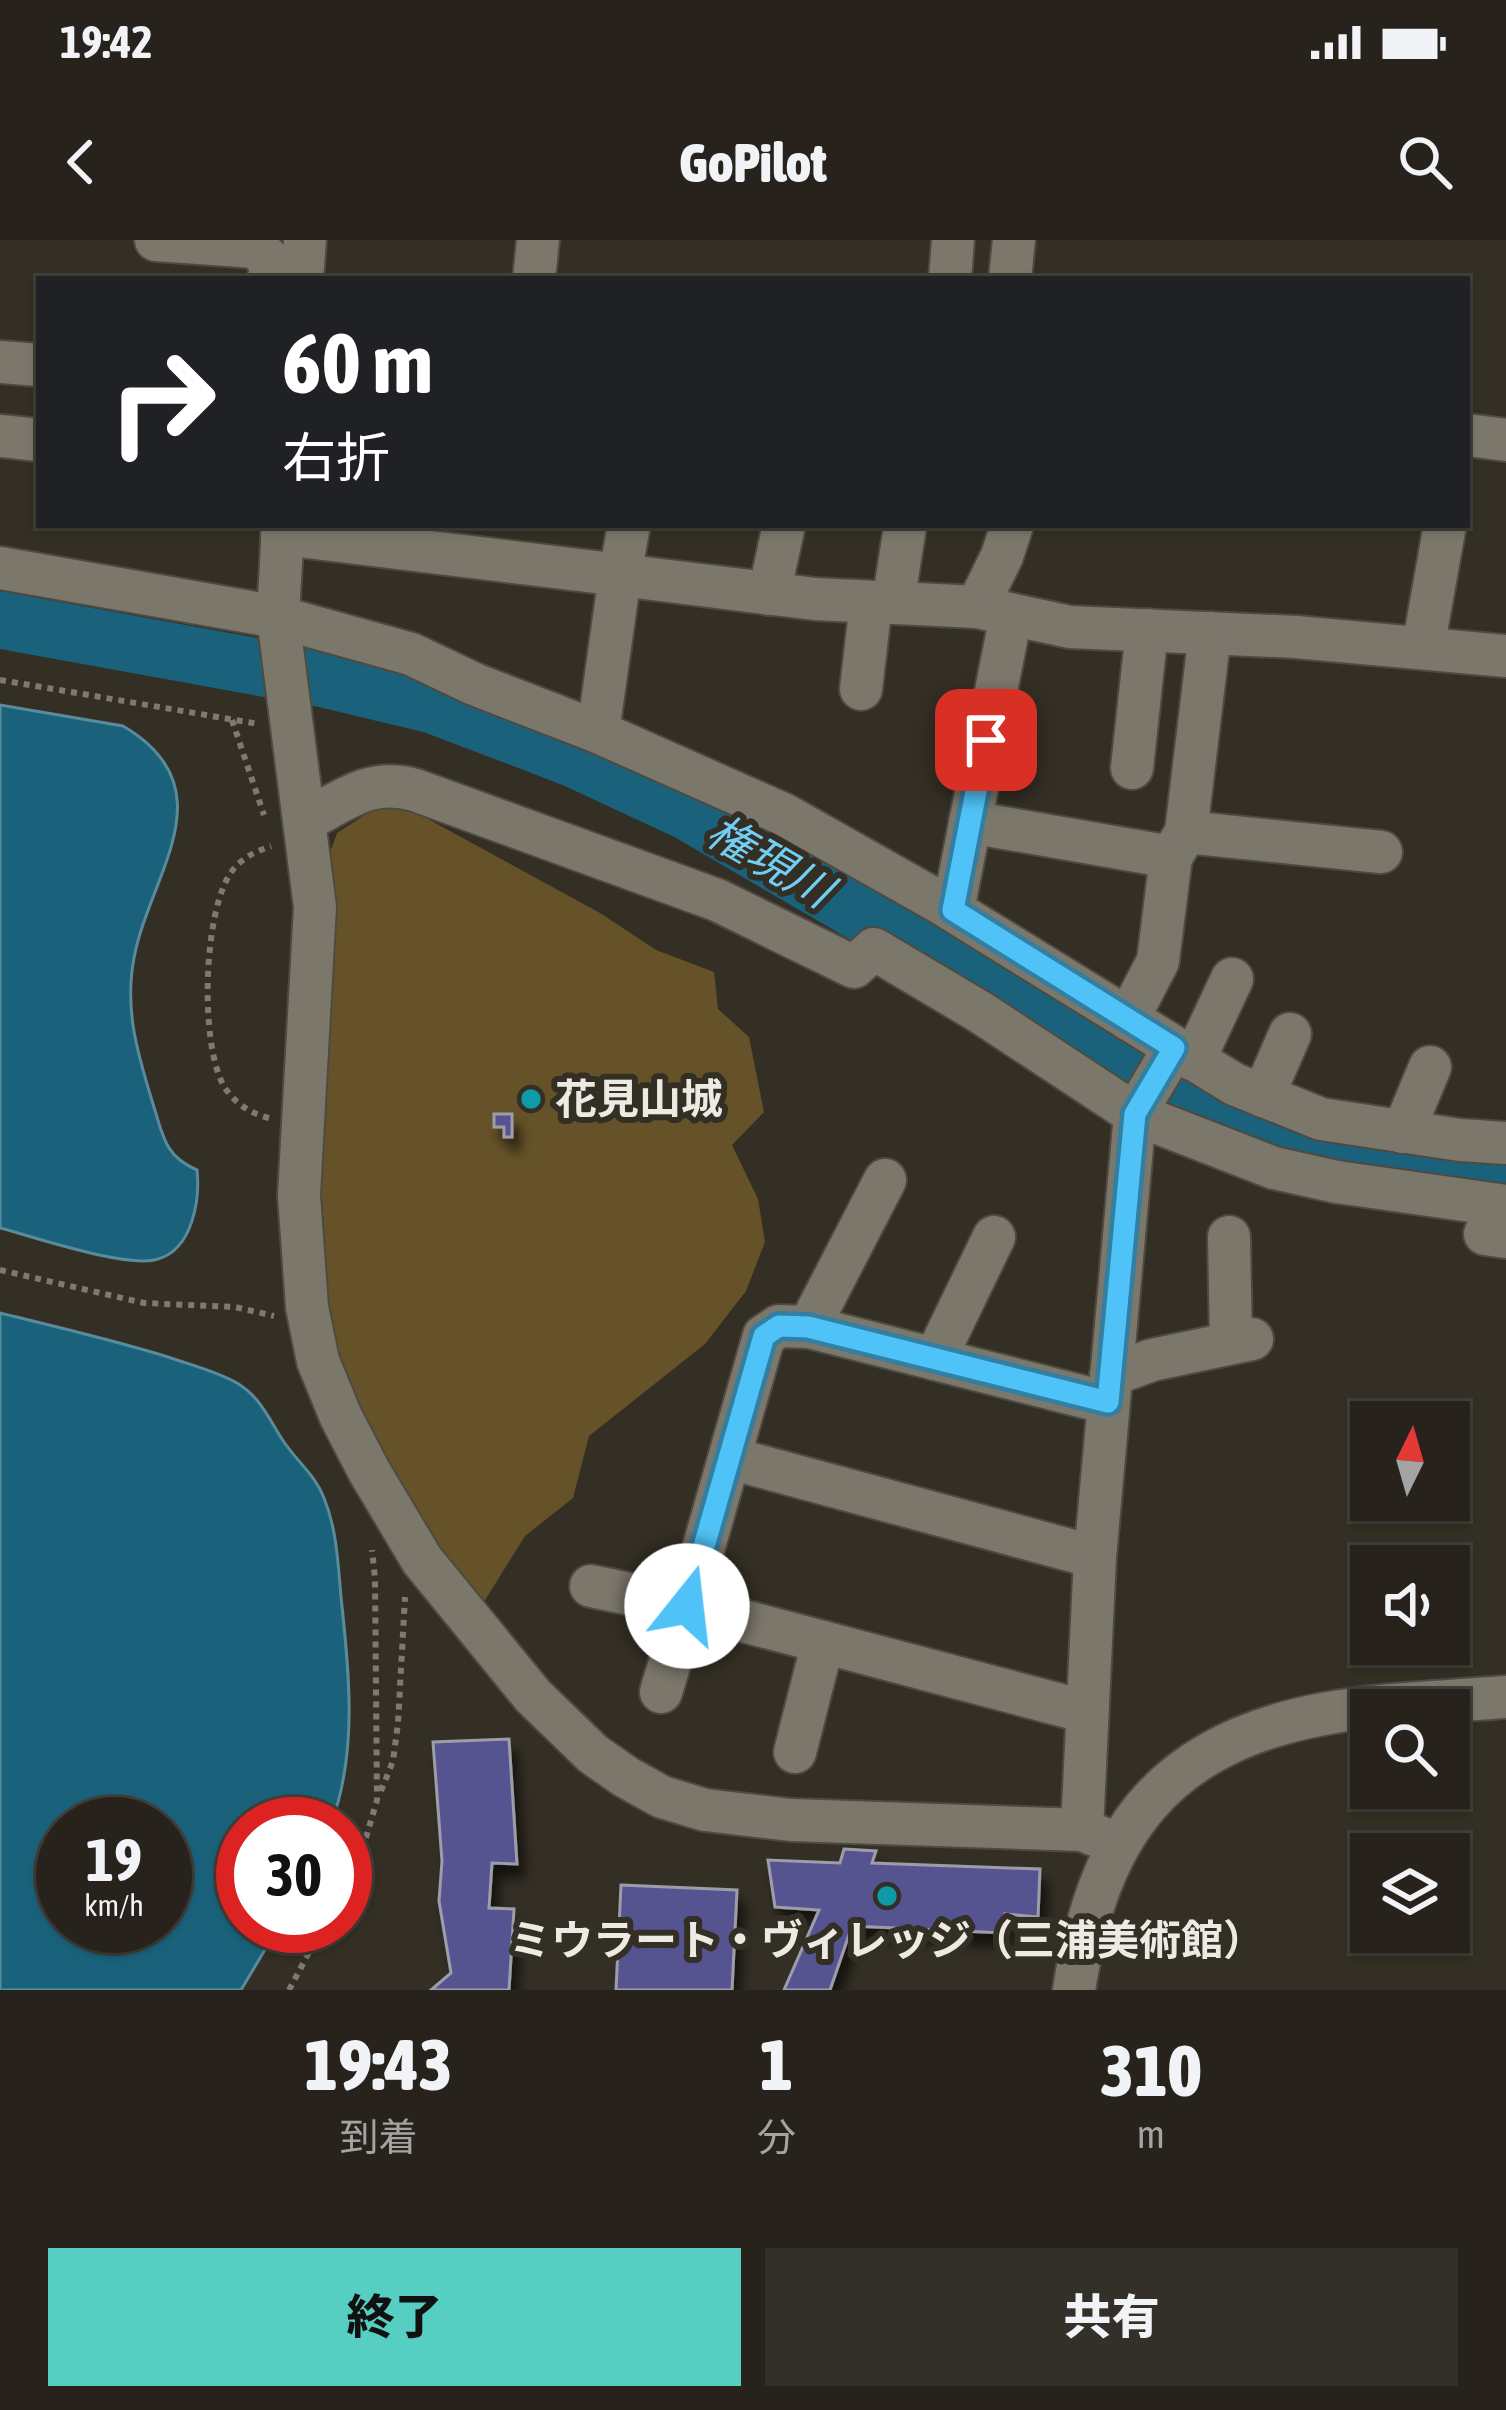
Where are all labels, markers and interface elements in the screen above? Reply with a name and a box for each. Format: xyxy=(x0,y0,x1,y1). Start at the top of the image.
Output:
text: 19:42 xyxy=(60,16,153,68)
icon: back xyxy=(48,129,114,195)
icon: search xyxy=(1392,129,1458,195)
text: GoPilot xyxy=(679,132,827,193)
text: 60 m xyxy=(282,315,433,411)
icon: right xyxy=(84,324,240,480)
text: 右折 xyxy=(282,427,390,488)
pin xyxy=(935,689,1037,791)
icon: arrive xyxy=(953,707,1019,773)
water label: 権現川 xyxy=(699,805,845,919)
place label: 花見山城 xyxy=(555,1075,723,1123)
marker: 花見山城 xyxy=(518,1086,544,1112)
north arrow xyxy=(1350,1401,1470,1521)
map controls xyxy=(1350,1401,1470,1953)
position arrow xyxy=(624,1543,750,1669)
button: sound xyxy=(1350,1545,1470,1665)
button: search xyxy=(1350,1689,1470,1809)
speed limit sign: 30 xyxy=(216,1797,372,1953)
text: 19 xyxy=(86,1825,142,1894)
button: layers xyxy=(1350,1833,1470,1953)
marker: ミウラート・ヴィレッジ（三浦美術館） xyxy=(874,1883,900,1909)
text: km/h xyxy=(84,1888,144,1922)
place label: ミウラート・ヴィレッジ（三浦美術館） xyxy=(509,1916,1265,1964)
text: 19:43 xyxy=(304,2023,453,2105)
text: 1 xyxy=(759,2023,793,2105)
text: 310 xyxy=(1100,2029,1202,2111)
text: m xyxy=(1137,2112,1165,2156)
text: 到着 xyxy=(339,2115,417,2159)
text: 分 xyxy=(757,2115,796,2159)
button: 終了 xyxy=(48,2248,741,2386)
button: 共有 xyxy=(765,2248,1458,2386)

